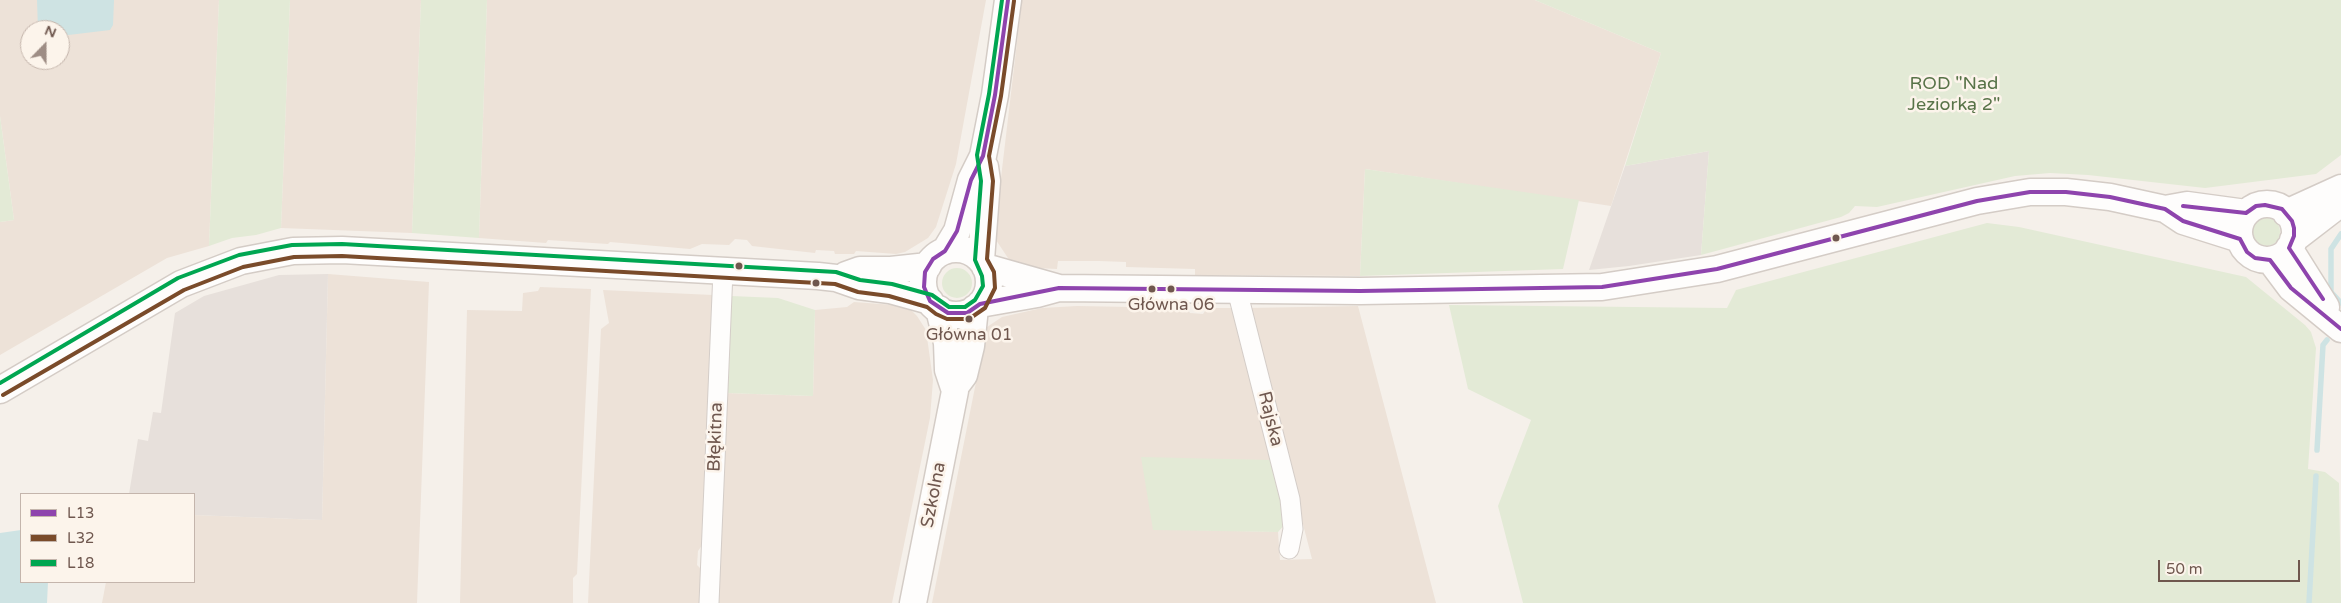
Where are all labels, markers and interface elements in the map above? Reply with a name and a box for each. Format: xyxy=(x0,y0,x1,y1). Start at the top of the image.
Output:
north arrow xyxy=(20,20,70,70)
text: N xyxy=(42,22,59,42)
park label: ROD "Nad Jeziorką 2" xyxy=(1908,73,2000,116)
unlabelled marker xyxy=(1831,233,1841,243)
unlabelled marker xyxy=(734,261,744,271)
unlabelled marker xyxy=(811,278,821,288)
unlabelled marker xyxy=(1147,284,1157,294)
marker: Główna 06 xyxy=(1166,284,1176,294)
place label: Główna 06 xyxy=(1128,296,1214,316)
marker: Główna 01 xyxy=(964,314,974,324)
place label: Główna 01 xyxy=(926,326,1012,346)
street label: Rajska xyxy=(1253,389,1287,449)
street label: Błękitna xyxy=(704,402,728,472)
street label: Szkolna xyxy=(917,460,951,530)
legend xyxy=(20,493,195,583)
text: L13 xyxy=(67,504,94,522)
text: L32 xyxy=(67,529,94,547)
scale bar xyxy=(2161,550,2304,582)
text: L18 xyxy=(67,554,94,572)
text: 50 m xyxy=(2166,560,2203,578)

